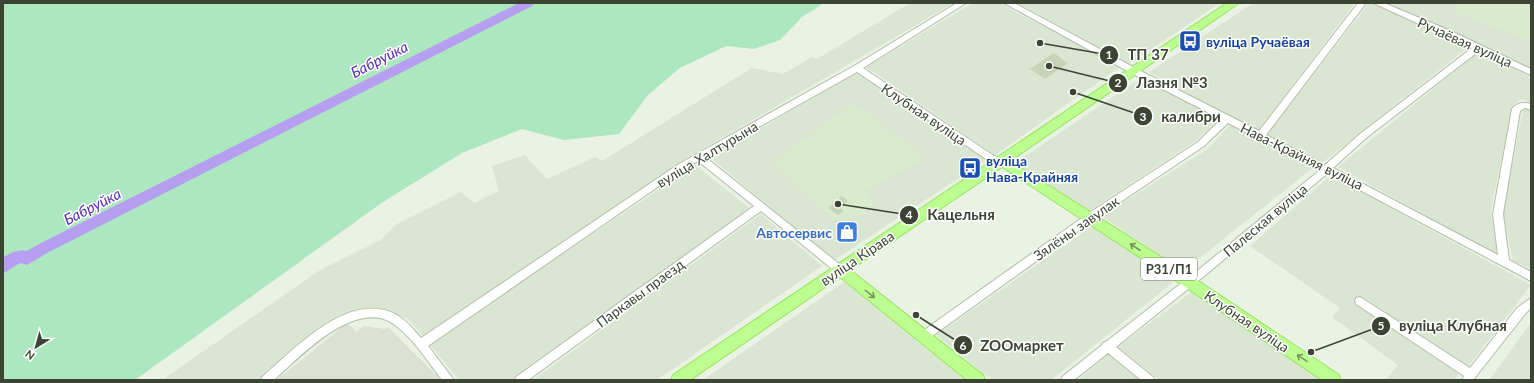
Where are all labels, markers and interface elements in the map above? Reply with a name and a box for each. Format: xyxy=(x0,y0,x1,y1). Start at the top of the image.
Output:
street label: Ручаёвая вуліца xyxy=(1415,14,1515,71)
bus stop icon: вуліца Ручаёвая xyxy=(1177,28,1203,54)
place label: вуліца Ручаёвая xyxy=(1206,33,1310,50)
water label: Бабруйка xyxy=(347,37,411,81)
callout: ТП 37 xyxy=(1099,42,1177,69)
text: ТП 37 xyxy=(1127,45,1169,63)
text: 1 xyxy=(1106,47,1113,62)
callout: Лазня №3 xyxy=(1108,70,1215,97)
text: Лазня №3 xyxy=(1135,73,1208,91)
text: 2 xyxy=(1115,75,1122,90)
street label: Клубная вуліца xyxy=(878,79,970,149)
callout: калибри xyxy=(1133,103,1229,130)
text: калибри xyxy=(1161,107,1221,125)
text: 3 xyxy=(1140,109,1147,124)
street label: вуліца Халтурына xyxy=(653,117,761,191)
street label: Нава-Крайняя вуліца xyxy=(1238,119,1366,193)
place label: вуліца Нава-Крайняя xyxy=(986,152,1078,185)
bus stop icon: вуліца Нава-Крайняя xyxy=(957,155,983,181)
street label: Палеская вуліца xyxy=(1220,180,1310,260)
water label: Бабруйка xyxy=(60,184,124,228)
street label: Зялёны завулак xyxy=(1030,192,1123,264)
callout: Кацельня xyxy=(899,201,1003,228)
text: Кацельня xyxy=(927,205,995,223)
text: 4 xyxy=(906,207,913,222)
shop icon: Автосервис xyxy=(834,219,860,245)
place label: Автосервис xyxy=(755,224,832,241)
street label: вуліца Кірава xyxy=(817,227,897,289)
one-way arrow xyxy=(1130,243,1141,251)
street label: Паркавы праезд xyxy=(593,255,688,331)
road number: Р31/П1 xyxy=(1141,258,1197,280)
street label: Клубная вуліца xyxy=(1201,286,1293,356)
one-way arrow xyxy=(865,290,876,298)
callout: вуліца Клубная xyxy=(1371,312,1515,339)
text: вуліца Клубная xyxy=(1399,316,1507,334)
text: 5 xyxy=(1378,318,1385,333)
north arrow xyxy=(16,327,56,367)
callout: ZOOмаркет xyxy=(953,332,1072,359)
text: ZOOмаркет xyxy=(980,336,1064,354)
text: 6 xyxy=(960,338,967,353)
text: N xyxy=(22,348,37,363)
one-way arrow xyxy=(1296,354,1307,362)

